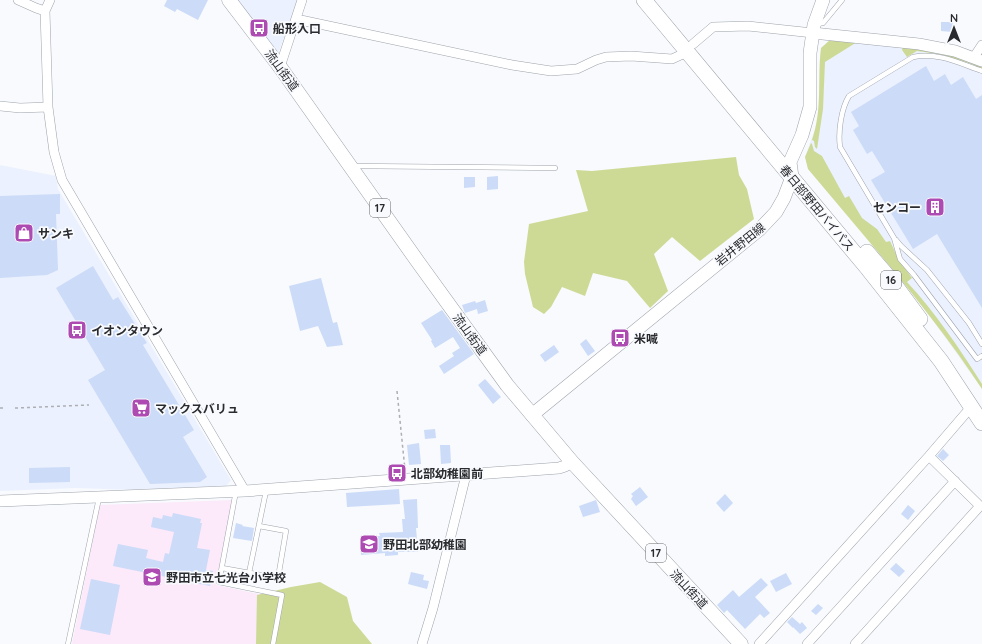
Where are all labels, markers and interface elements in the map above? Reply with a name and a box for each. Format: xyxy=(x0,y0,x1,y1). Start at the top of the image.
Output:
north arrow xyxy=(934,8,974,48)
text: N xyxy=(950,11,958,25)
bus stop icon: 船形入口 xyxy=(248,17,270,39)
place label: 船形入口 xyxy=(273,21,321,36)
street label: 流山街道 xyxy=(262,46,302,94)
street label: 春日部野田バイパス xyxy=(777,162,857,254)
building icon: センコー xyxy=(924,196,946,218)
road number: 17 xyxy=(370,199,390,217)
place label: センコー xyxy=(873,200,921,215)
street label: 岩井野田線 xyxy=(712,219,768,269)
shop icon: サンキ xyxy=(13,222,35,244)
place label: サンキ xyxy=(38,226,74,241)
road number: 16 xyxy=(881,271,901,289)
street label: 流山街道 xyxy=(450,310,490,358)
bus stop icon: イオンタウン xyxy=(66,319,88,341)
place label: イオンタウン xyxy=(91,323,163,338)
bus stop icon: 米喊 xyxy=(609,327,631,349)
place label: 米喊 xyxy=(634,331,658,346)
supermarket icon: マックスバリュ xyxy=(130,397,152,419)
place label: マックスバリュ xyxy=(155,401,239,416)
bus stop icon: 北部幼稚園前 xyxy=(386,462,408,484)
place label: 北部幼稚園前 xyxy=(411,466,483,481)
school or university icon: 野田北部幼稚園 xyxy=(358,533,380,555)
place label: 野田北部幼稚園 xyxy=(383,537,467,552)
road number: 17 xyxy=(646,544,666,562)
school or university icon: 野田市立七光台小学校 xyxy=(141,566,163,588)
street label: 流山街道 xyxy=(667,566,711,612)
place label: 野田市立七光台小学校 xyxy=(166,570,286,585)

